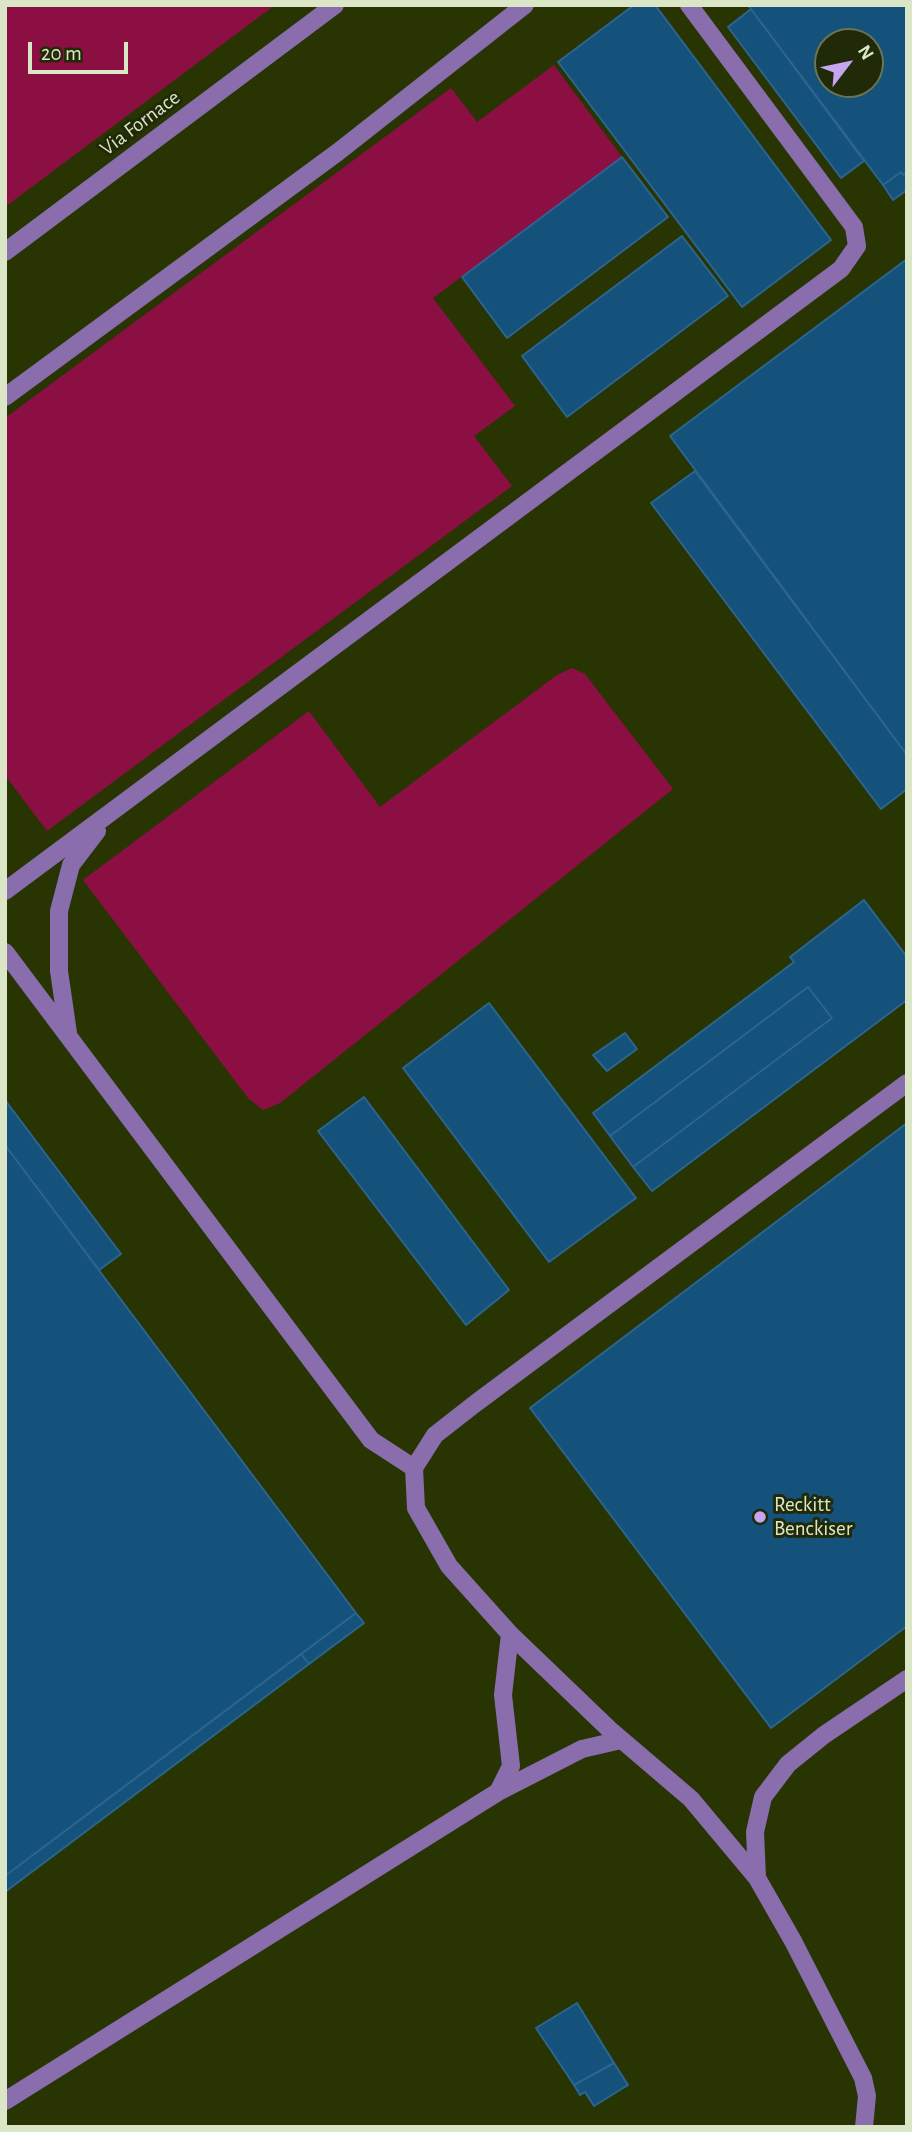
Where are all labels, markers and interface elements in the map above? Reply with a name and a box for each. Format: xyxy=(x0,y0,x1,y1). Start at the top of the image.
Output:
scale bar xyxy=(32,28,131,72)
north arrow xyxy=(814,28,884,98)
text: N xyxy=(854,42,877,63)
text: 20 m xyxy=(41,43,82,64)
street label: Via Fornace xyxy=(95,85,185,161)
place label: Reckitt Benckiser xyxy=(774,1492,853,1542)
marker: Reckitt Benckiser xyxy=(752,1509,768,1525)

